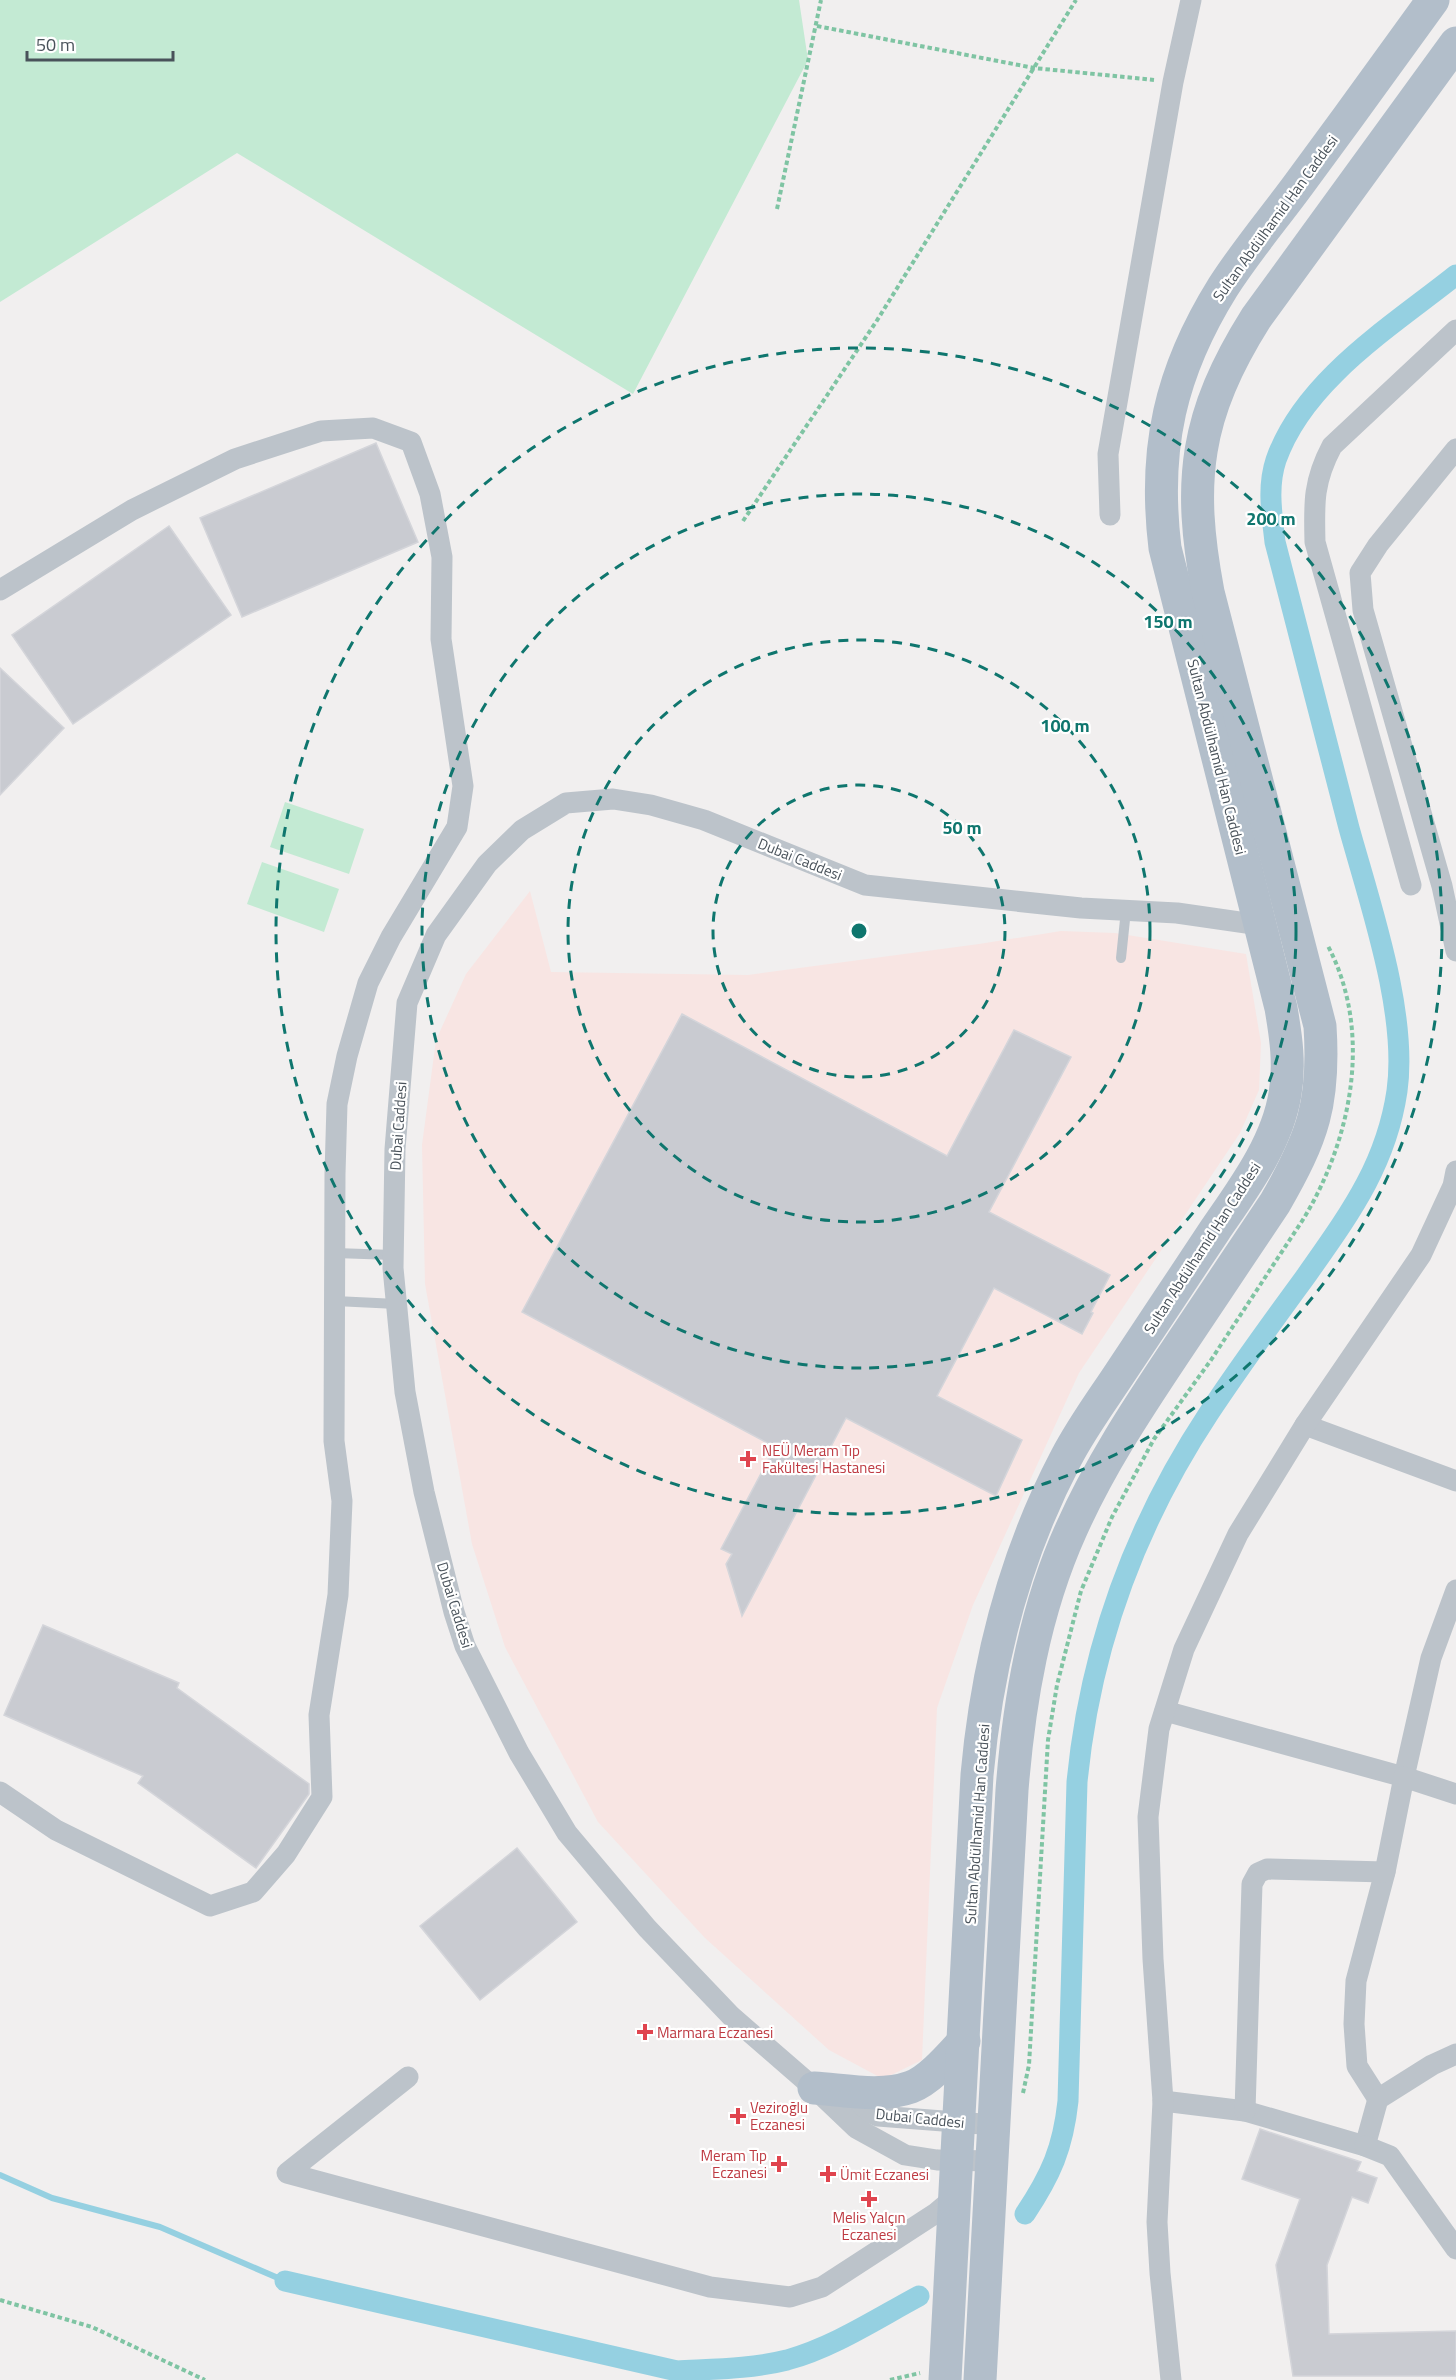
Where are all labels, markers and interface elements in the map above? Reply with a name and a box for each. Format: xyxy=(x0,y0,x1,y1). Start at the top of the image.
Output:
scale bar xyxy=(27,24,172,62)
text: 50 m xyxy=(36,31,75,58)
street label: Sultan Abdülhamid Han Caddesi xyxy=(1207,130,1343,306)
text: 200 m xyxy=(1246,505,1296,532)
text: 150 m xyxy=(1143,608,1193,635)
street label: Sultan Abdülhamid Han Caddesi xyxy=(1182,657,1252,857)
text: 100 m xyxy=(1040,712,1090,739)
text: 50 m xyxy=(942,814,982,841)
street label: Dubai Caddesi xyxy=(754,832,846,886)
centre of rings xyxy=(849,921,869,941)
street label: Dubai Caddesi xyxy=(383,1081,413,1171)
street label: Sultan Abdülhamid Han Caddesi xyxy=(1138,1157,1266,1339)
place label: NEÜ Meram Tıp Fakültesi Hastanesi xyxy=(762,1439,885,1479)
marker: NEÜ Meram Tıp Fakültesi Hastanesi xyxy=(739,1450,757,1468)
street label: Dubai Caddesi xyxy=(431,1559,479,1651)
street label: Sultan Abdülhamid Han Caddesi xyxy=(959,1723,995,1925)
place label: Marmara Eczanesi xyxy=(657,2021,773,2044)
marker: Marmara Eczanesi xyxy=(638,2025,652,2039)
place label: Veziroğlu Eczanesi xyxy=(750,2096,808,2136)
street label: Dubai Caddesi xyxy=(875,2102,965,2134)
marker: Veziroğlu Eczanesi xyxy=(731,2109,745,2123)
place label: Meram Tıp Eczanesi xyxy=(701,2144,767,2184)
marker: Meram Tıp Eczanesi xyxy=(772,2157,786,2171)
place label: Ümit Eczanesi xyxy=(840,2163,929,2186)
marker: Ümit Eczanesi xyxy=(821,2167,835,2181)
marker: Melis Yalçın Eczanesi xyxy=(862,2192,876,2206)
place label: Melis Yalçın Eczanesi xyxy=(832,2206,906,2246)

